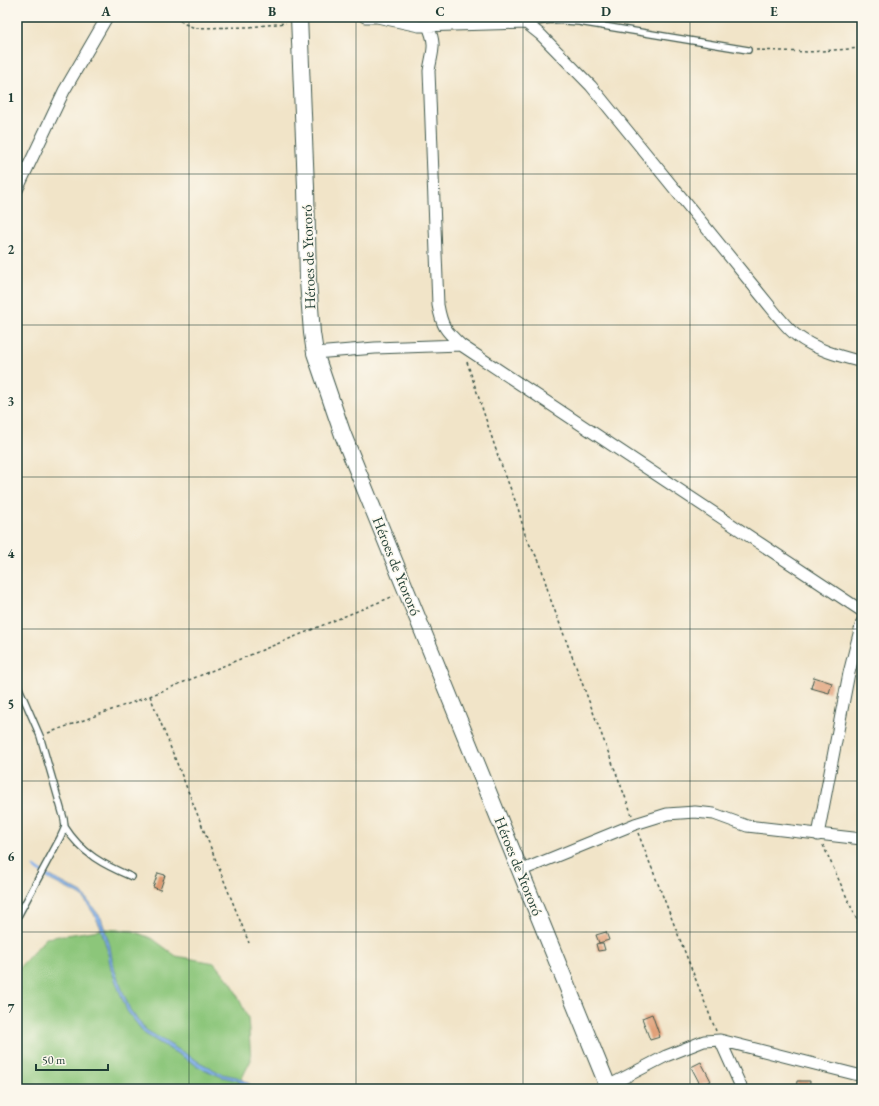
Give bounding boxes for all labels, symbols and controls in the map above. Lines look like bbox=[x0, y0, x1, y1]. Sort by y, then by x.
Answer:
text: A bbox=[100, 3, 111, 20]
text: B bbox=[268, 3, 276, 20]
text: C bbox=[435, 3, 445, 20]
text: D bbox=[601, 3, 611, 20]
text: E bbox=[770, 3, 778, 20]
text: 1 bbox=[8, 89, 15, 106]
street label: Héroes de Ytororó bbox=[297, 204, 319, 310]
text: 2 bbox=[8, 241, 15, 258]
text: 3 bbox=[8, 393, 15, 410]
street label: Héroes de Ytororó bbox=[369, 514, 425, 618]
text: 4 bbox=[8, 545, 15, 562]
text: 5 bbox=[8, 696, 14, 713]
street label: Héroes de Ytororó bbox=[491, 814, 547, 918]
text: 6 bbox=[8, 848, 15, 865]
text: 7 bbox=[8, 1000, 15, 1017]
scale bar bbox=[36, 1046, 108, 1072]
text: 50 m bbox=[42, 1052, 66, 1068]

